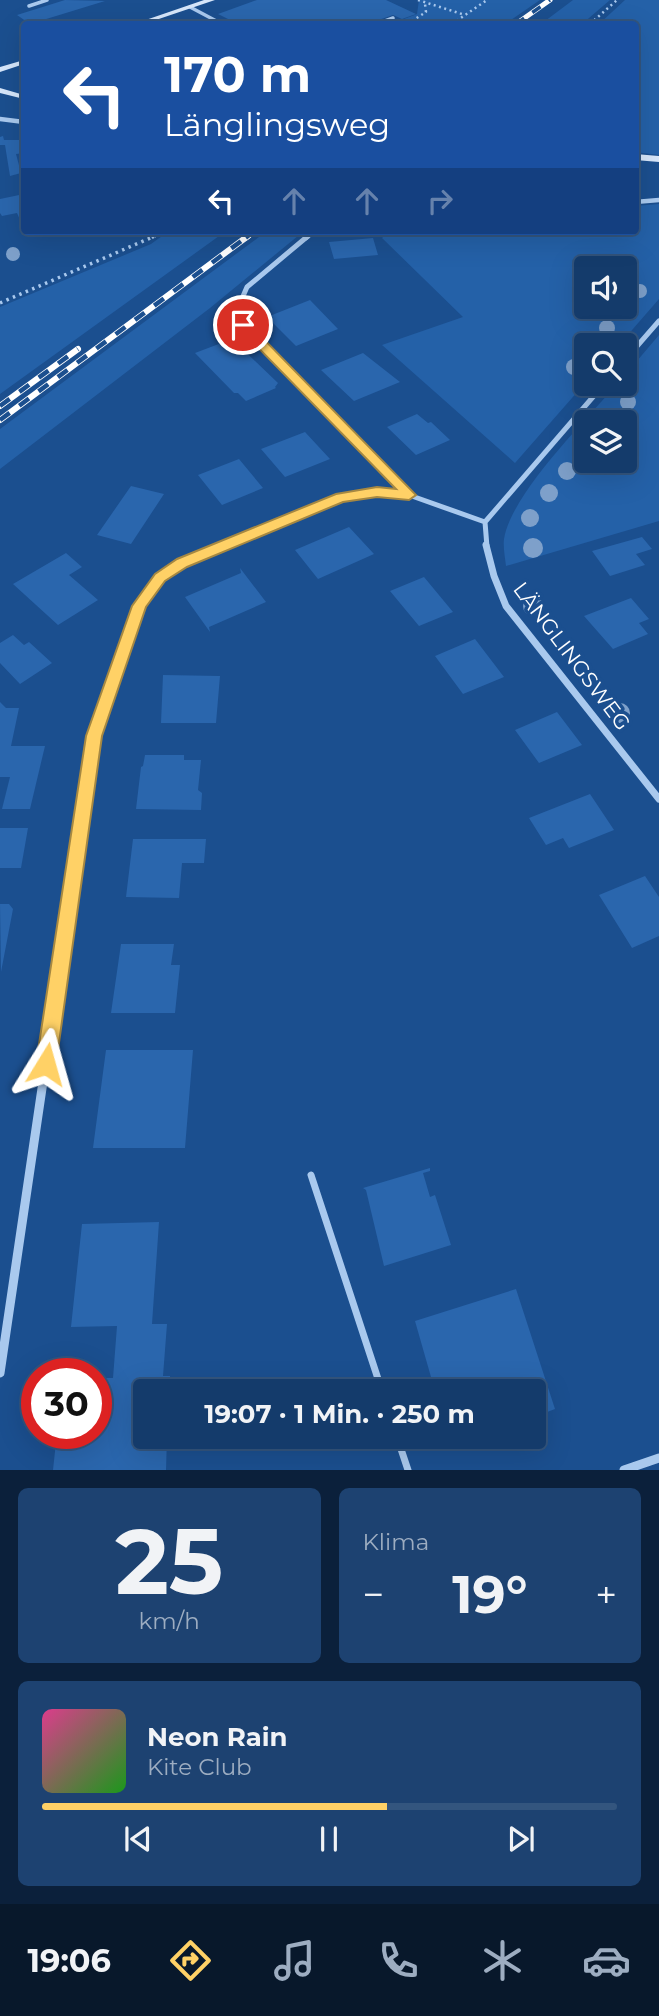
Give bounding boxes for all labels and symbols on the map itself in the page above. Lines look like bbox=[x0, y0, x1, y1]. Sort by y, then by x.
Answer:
pin bbox=[213, 295, 273, 355]
street label: LÄNGLINGSWEG bbox=[508, 577, 636, 735]
position arrow bbox=[9, 1027, 83, 1101]
speed limit sign: 30 bbox=[21, 1358, 112, 1449]

